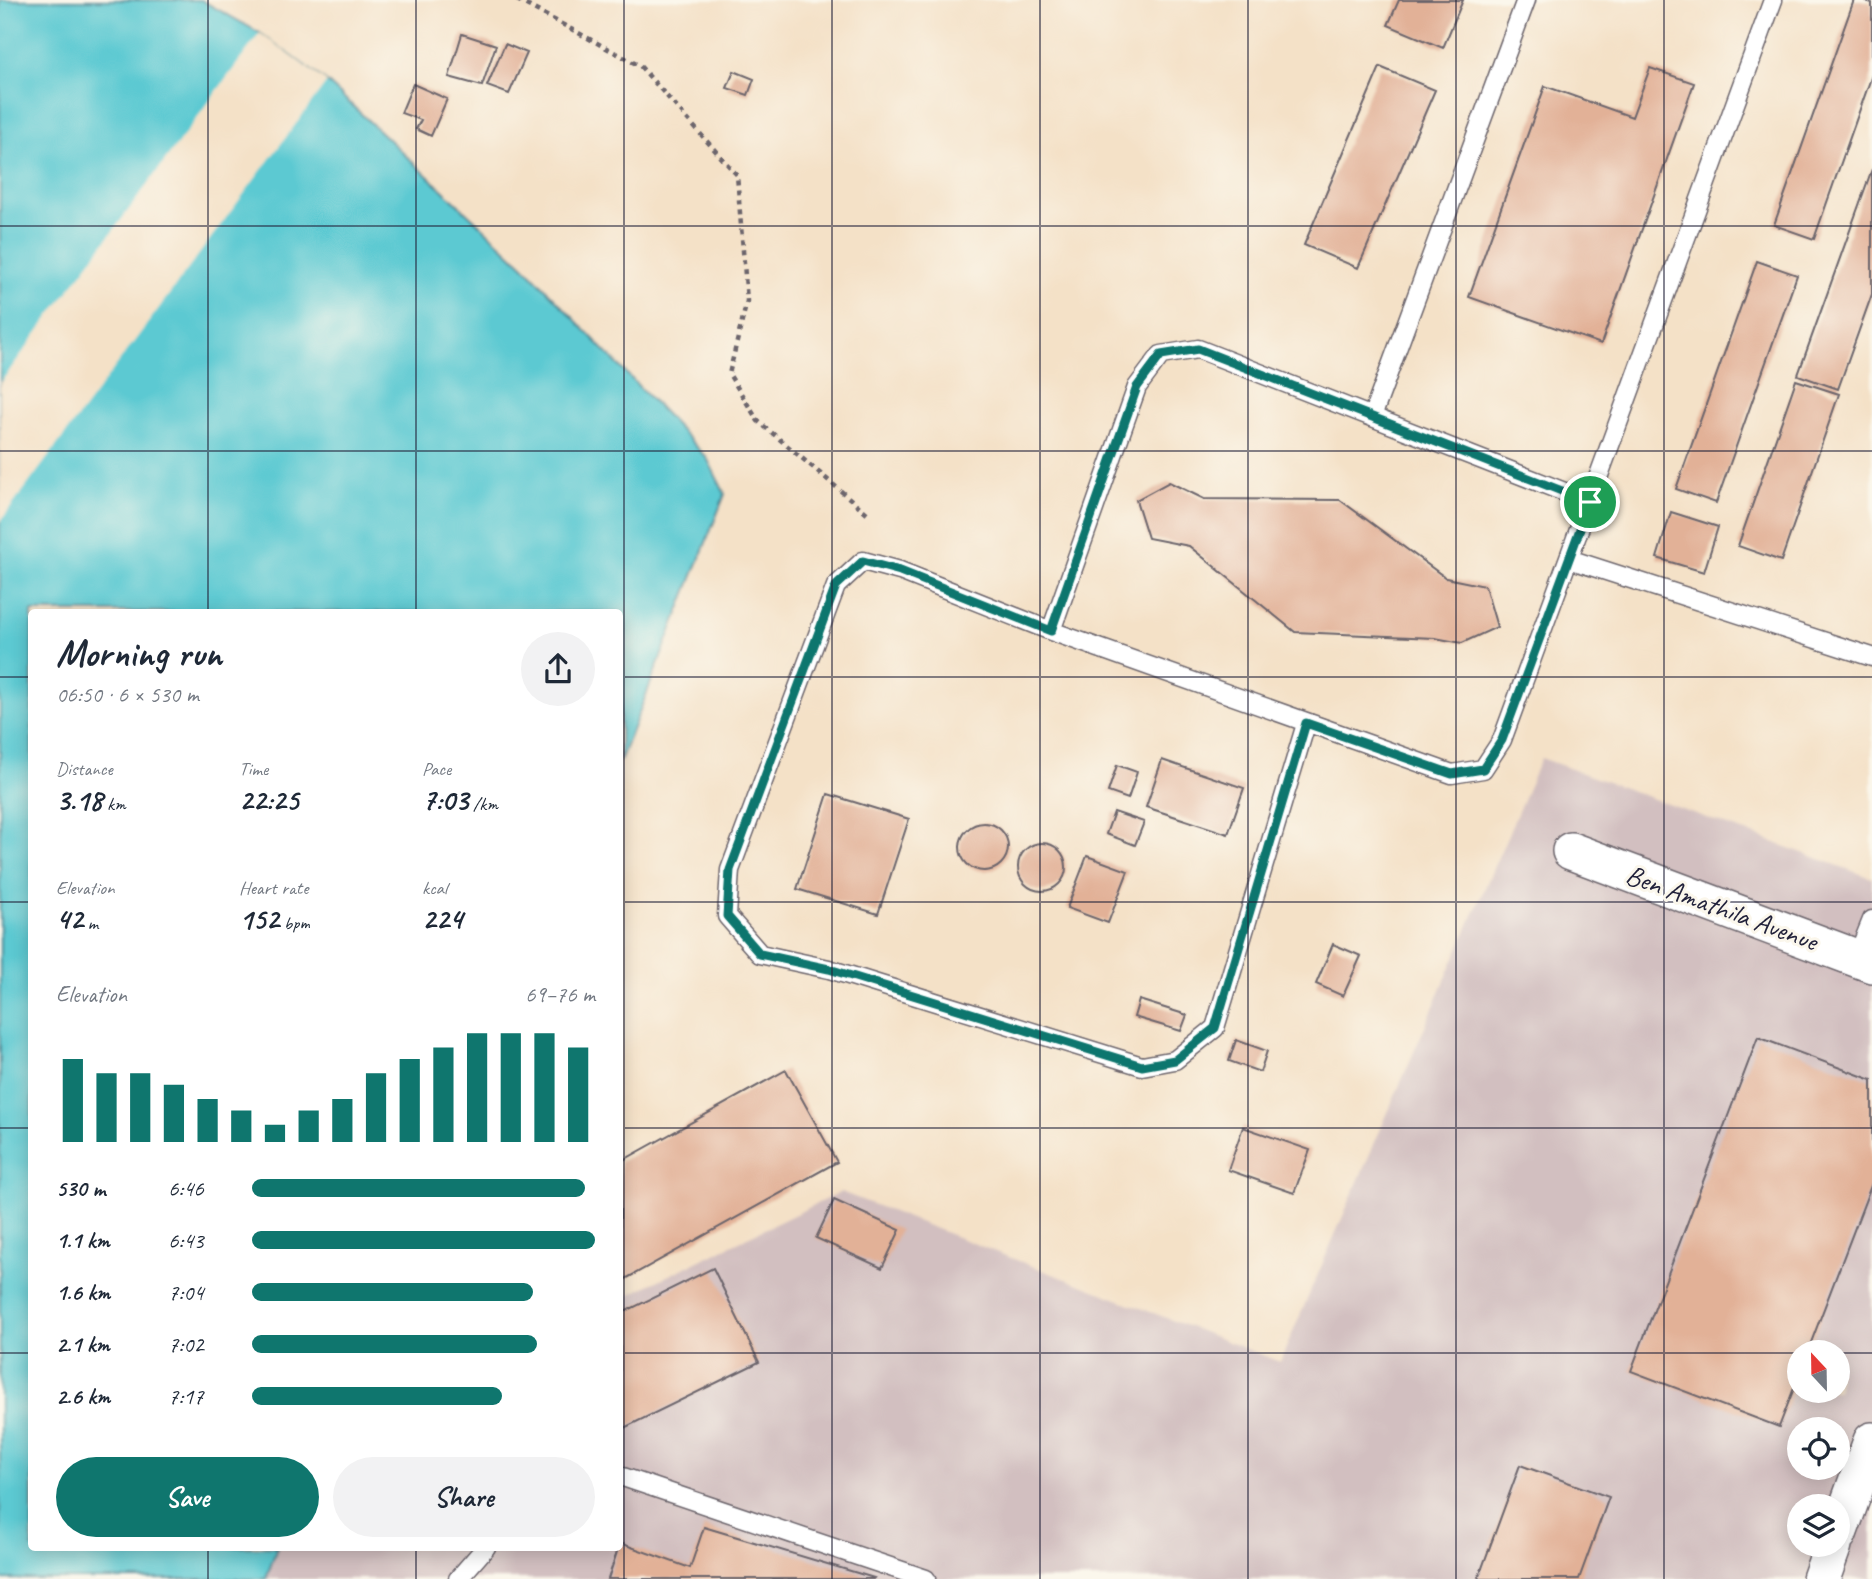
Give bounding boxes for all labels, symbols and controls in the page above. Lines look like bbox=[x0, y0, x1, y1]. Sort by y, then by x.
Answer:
pin bbox=[1560, 472, 1620, 532]
icon: arrive bbox=[1571, 483, 1609, 521]
text: Morning run bbox=[56, 630, 222, 677]
button: share bbox=[521, 632, 595, 706]
text: 06:50 · 6 × 530 m bbox=[56, 680, 199, 709]
text: Distance bbox=[56, 757, 113, 781]
text: Time bbox=[239, 757, 268, 781]
text: Pace bbox=[422, 757, 451, 781]
text: 3.18 bbox=[56, 781, 102, 819]
text: 22:25 bbox=[239, 781, 298, 819]
text: 7:03 bbox=[422, 781, 468, 819]
text: km bbox=[102, 792, 126, 816]
text: /km bbox=[468, 792, 498, 816]
street label: Ben Amathila Avenue bbox=[1621, 857, 1824, 959]
text: Elevation bbox=[56, 876, 114, 900]
text: Heart rate bbox=[239, 876, 308, 900]
text: kcal bbox=[422, 876, 447, 900]
text: 42 bbox=[56, 900, 83, 938]
text: 152 bbox=[239, 900, 279, 938]
text: 224 bbox=[422, 900, 463, 938]
text: m bbox=[83, 911, 98, 935]
text: bpm bbox=[279, 911, 310, 935]
text: Elevation bbox=[56, 980, 127, 1009]
text: 69–76 m bbox=[525, 980, 595, 1009]
text: 530 m bbox=[56, 1174, 105, 1203]
text: 6:46 bbox=[168, 1174, 204, 1203]
text: 1.1 km bbox=[56, 1226, 110, 1255]
text: 6:43 bbox=[168, 1226, 204, 1255]
text: 1.6 km bbox=[56, 1278, 110, 1307]
text: 7:04 bbox=[168, 1278, 204, 1307]
text: 2.1 km bbox=[56, 1330, 110, 1359]
text: 7:02 bbox=[168, 1330, 204, 1359]
north arrow bbox=[1787, 1340, 1850, 1404]
map controls bbox=[1787, 1340, 1850, 1557]
text: 2.6 km bbox=[56, 1382, 110, 1411]
text: 7:17 bbox=[168, 1382, 204, 1411]
button: locate bbox=[1787, 1417, 1850, 1480]
button: Save bbox=[56, 1457, 319, 1537]
button: Share bbox=[333, 1457, 595, 1537]
button: layers bbox=[1787, 1494, 1850, 1557]

